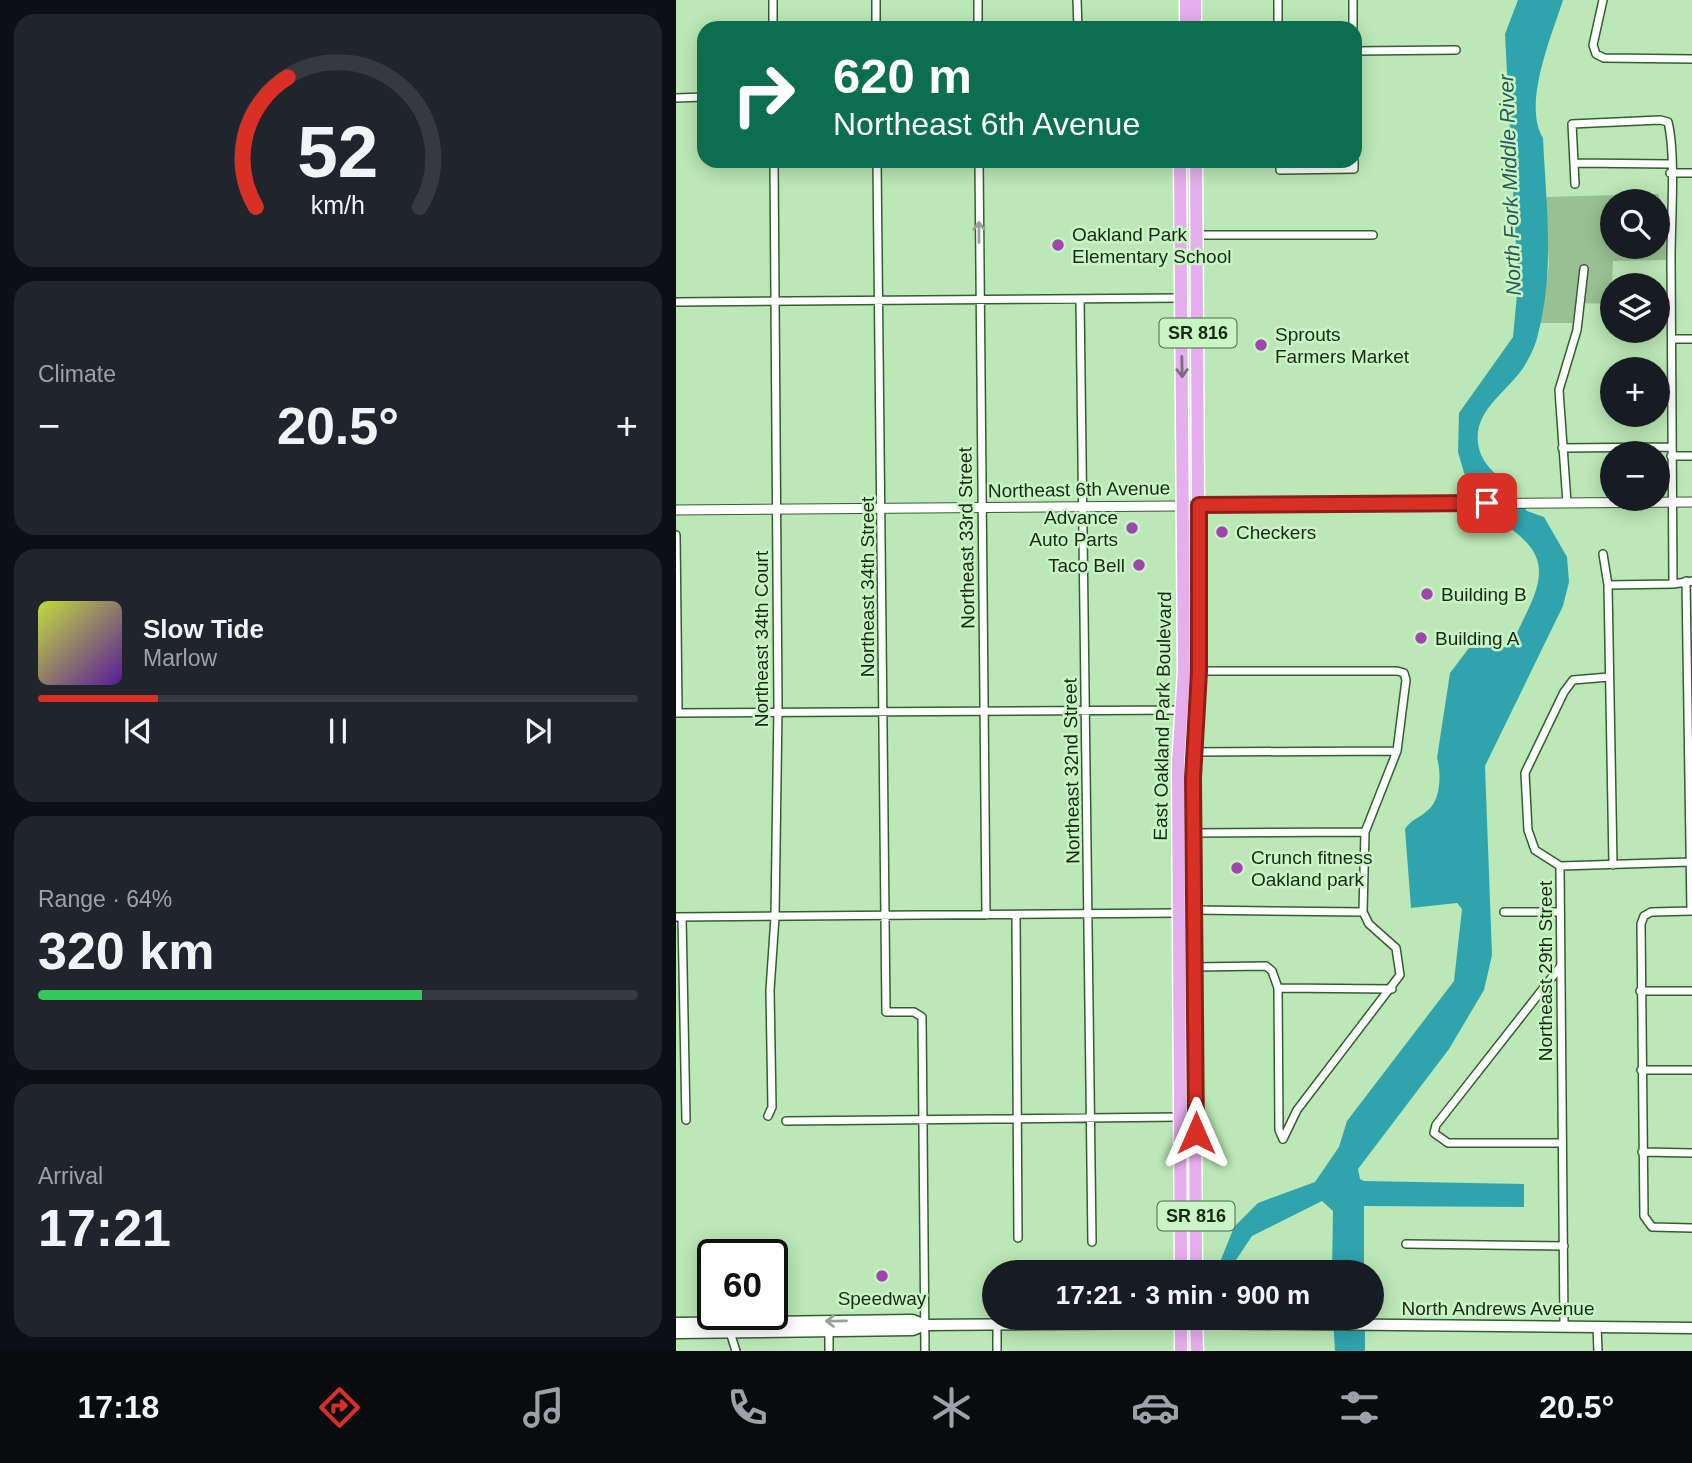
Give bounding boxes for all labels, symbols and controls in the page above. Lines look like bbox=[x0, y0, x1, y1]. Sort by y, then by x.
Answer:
icon: right bbox=[718, 49, 809, 140]
text: 620 m bbox=[833, 49, 972, 103]
water label: North Fork Middle River bbox=[1494, 73, 1525, 296]
text: Northeast 6th Avenue bbox=[833, 106, 1140, 142]
text: 52 bbox=[298, 111, 378, 192]
map controls bbox=[1600, 189, 1670, 511]
button: search bbox=[1600, 189, 1670, 259]
text: km/h bbox=[311, 191, 365, 219]
one-way arrow bbox=[972, 220, 986, 243]
place label: Oakland Park Elementary School bbox=[1072, 224, 1231, 267]
marker: Oakland Park Elementary School bbox=[1050, 237, 1066, 253]
button: layers bbox=[1600, 273, 1670, 343]
road number: SR 816 bbox=[1160, 318, 1236, 348]
place label: Sprouts Farmers Market bbox=[1275, 324, 1410, 367]
marker: Sprouts Farmers Market bbox=[1253, 337, 1269, 353]
one-way arrow bbox=[1175, 356, 1189, 379]
button: + bbox=[1600, 357, 1670, 427]
text: Climate bbox=[38, 361, 116, 387]
text: 20.5° bbox=[277, 397, 399, 455]
text: − bbox=[38, 405, 60, 447]
text: + bbox=[616, 405, 638, 447]
button: − bbox=[1600, 441, 1670, 511]
street label: Northeast 33rd Street bbox=[954, 446, 979, 629]
pin bbox=[1457, 473, 1517, 533]
street label: Northeast 6th Avenue bbox=[988, 477, 1170, 502]
icon: arrive bbox=[1468, 484, 1506, 522]
street label: Northeast 34th Street bbox=[857, 496, 878, 677]
place label: Advance Auto Parts bbox=[1029, 507, 1118, 550]
marker: Advance Auto Parts bbox=[1124, 520, 1140, 536]
place label: Checkers bbox=[1236, 522, 1316, 543]
marker: Checkers bbox=[1214, 524, 1230, 540]
street label: Northeast 34th Court bbox=[751, 550, 772, 727]
place label: Taco Bell bbox=[1048, 555, 1125, 576]
marker: Taco Bell bbox=[1131, 557, 1147, 573]
place label: Building B bbox=[1441, 584, 1527, 605]
marker: Building B bbox=[1419, 586, 1435, 602]
street label: East Oakland Park Boulevard bbox=[1150, 591, 1175, 841]
text: Slow Tide bbox=[143, 614, 264, 644]
place label: Building A bbox=[1435, 628, 1520, 649]
marker: Building A bbox=[1413, 630, 1429, 646]
text: Marlow bbox=[143, 645, 217, 671]
street label: Northeast 32nd Street bbox=[1059, 677, 1084, 864]
icon: previous bbox=[119, 712, 157, 750]
icon: pause bbox=[319, 712, 357, 750]
icon: next bbox=[519, 712, 557, 750]
place label: Crunch fitness Oakland park bbox=[1251, 847, 1372, 890]
marker: Crunch fitness Oakland park bbox=[1229, 860, 1245, 876]
street label: Northeast 29th Street bbox=[1535, 880, 1556, 1061]
text: Range · 64% bbox=[38, 886, 172, 912]
text: 320 km bbox=[38, 922, 214, 980]
position arrow bbox=[1159, 1096, 1233, 1170]
text: Arrival bbox=[38, 1163, 103, 1189]
text: 17:21 bbox=[38, 1199, 171, 1257]
road number: SR 816 bbox=[1158, 1202, 1234, 1231]
speed limit sign: 60 bbox=[697, 1239, 788, 1330]
marker: Speedway bbox=[874, 1268, 890, 1284]
text: 17:21 · 3 min · 900 m bbox=[1056, 1280, 1310, 1310]
place label: Speedway bbox=[838, 1288, 927, 1309]
street label: North Andrews Avenue bbox=[1402, 1298, 1594, 1319]
one-way arrow bbox=[824, 1314, 847, 1327]
icon: directions bbox=[315, 1383, 364, 1432]
icon: music bbox=[519, 1383, 568, 1432]
icon: phone bbox=[723, 1383, 772, 1432]
icon: climate bbox=[927, 1383, 976, 1432]
icon: car bbox=[1131, 1383, 1180, 1432]
icon: filters bbox=[1335, 1383, 1384, 1432]
text: 17:18 bbox=[78, 1389, 159, 1425]
text: 20.5° bbox=[1539, 1389, 1614, 1425]

